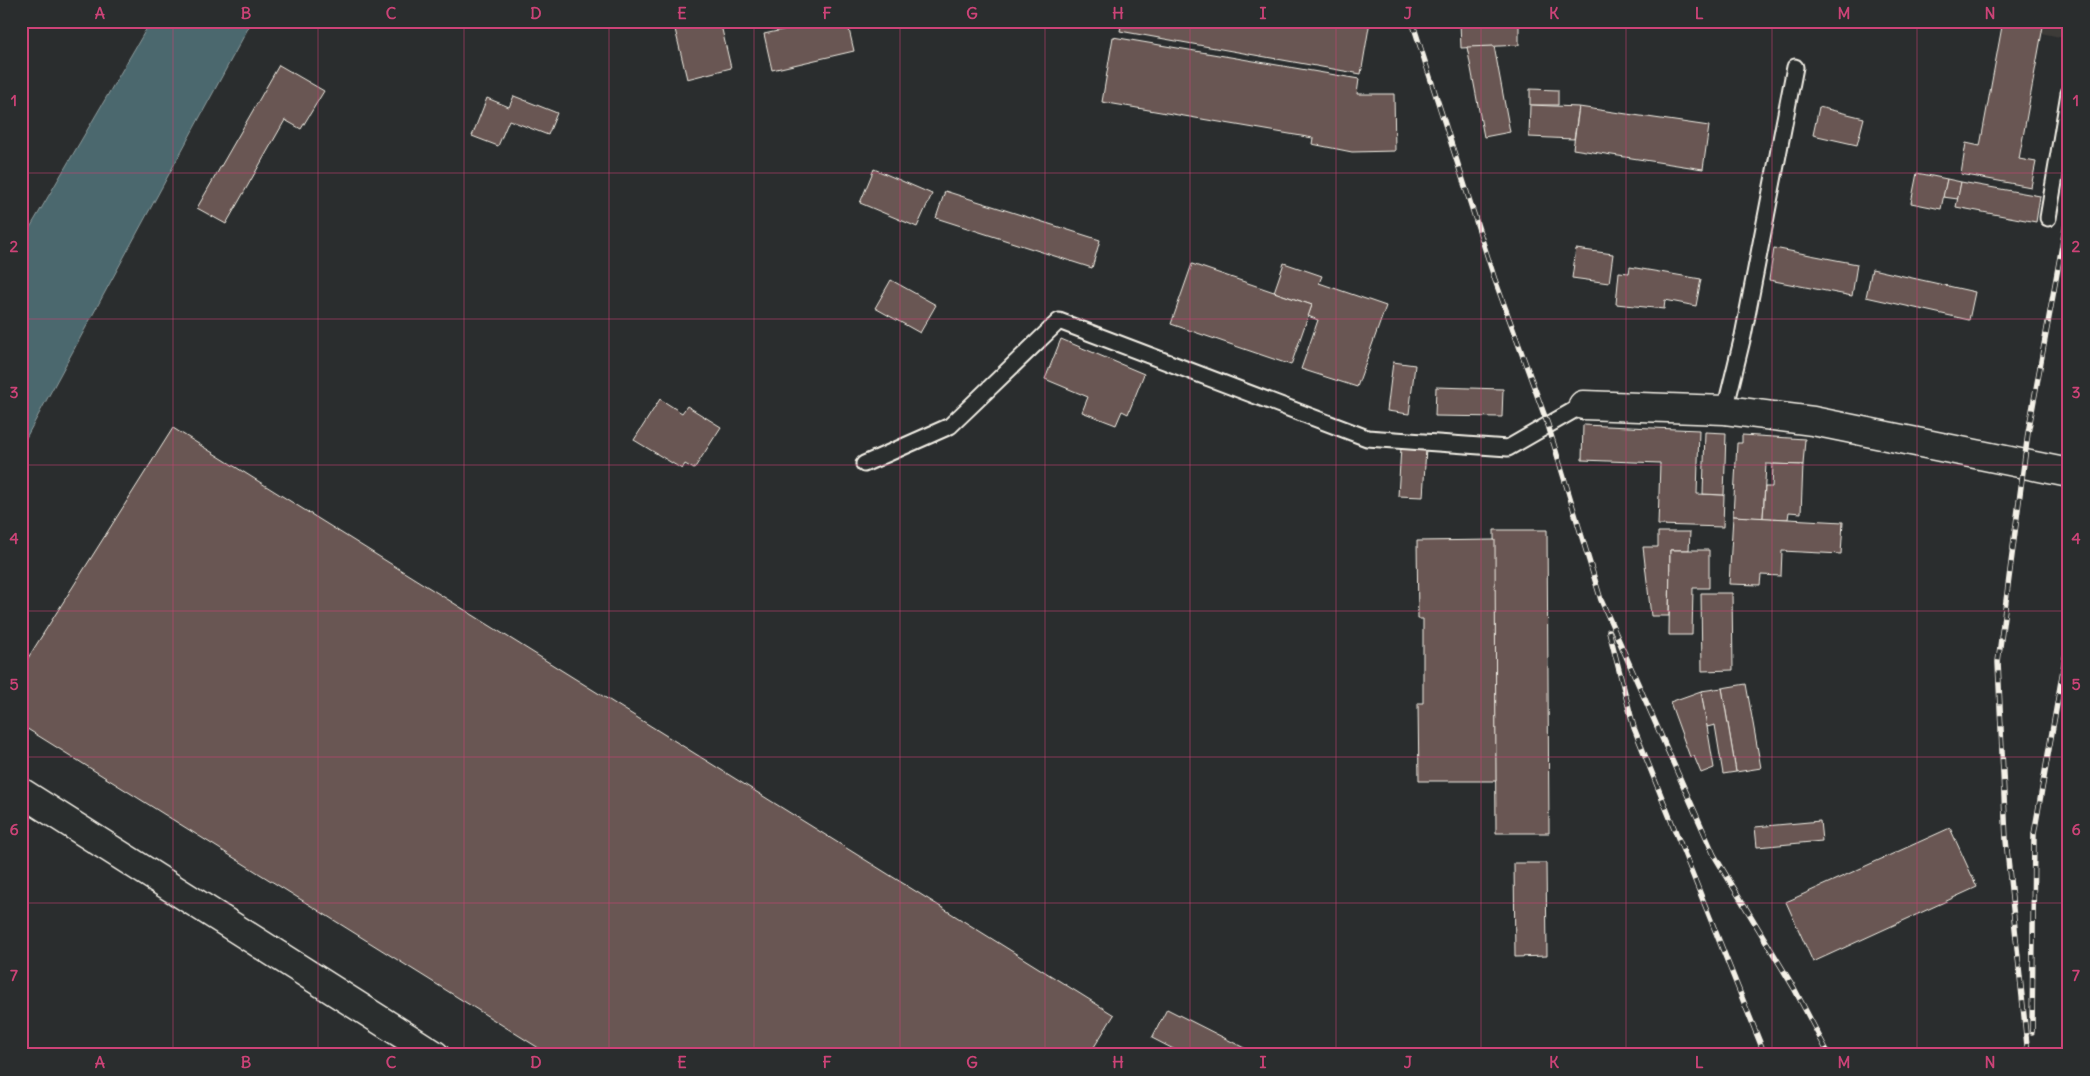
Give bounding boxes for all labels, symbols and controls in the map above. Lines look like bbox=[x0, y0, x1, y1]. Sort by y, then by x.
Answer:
text: A bbox=[95, 3, 105, 23]
text: B bbox=[241, 3, 252, 23]
text: C bbox=[386, 3, 397, 23]
text: D bbox=[530, 3, 542, 23]
text: E bbox=[677, 3, 687, 23]
text: F bbox=[822, 3, 832, 23]
text: G bbox=[966, 3, 978, 23]
text: H bbox=[1112, 3, 1124, 23]
text: I bbox=[1260, 3, 1267, 23]
text: J bbox=[1404, 3, 1413, 23]
text: K bbox=[1549, 3, 1559, 23]
text: L bbox=[1695, 3, 1704, 23]
text: M bbox=[1838, 3, 1851, 23]
text: N bbox=[1984, 3, 1996, 23]
text: 1 bbox=[11, 90, 17, 110]
text: 1 bbox=[2073, 90, 2079, 110]
text: 2 bbox=[10, 236, 19, 256]
text: 2 bbox=[2072, 236, 2081, 256]
text: 3 bbox=[9, 382, 19, 402]
text: 3 bbox=[2071, 382, 2081, 402]
text: 4 bbox=[9, 528, 19, 548]
text: 4 bbox=[2071, 528, 2081, 548]
text: 5 bbox=[9, 674, 19, 694]
text: 5 bbox=[2071, 674, 2081, 694]
text: 6 bbox=[9, 819, 19, 839]
text: 6 bbox=[2071, 819, 2081, 839]
text: 7 bbox=[10, 965, 18, 985]
text: 7 bbox=[2072, 965, 2080, 985]
text: A bbox=[95, 1052, 105, 1072]
text: B bbox=[241, 1052, 252, 1072]
text: C bbox=[386, 1052, 397, 1072]
text: D bbox=[530, 1052, 542, 1072]
text: E bbox=[677, 1052, 687, 1072]
text: F bbox=[822, 1052, 832, 1072]
text: G bbox=[966, 1052, 978, 1072]
text: H bbox=[1112, 1052, 1124, 1072]
text: I bbox=[1260, 1052, 1267, 1072]
text: J bbox=[1404, 1052, 1413, 1072]
text: K bbox=[1549, 1052, 1559, 1072]
text: L bbox=[1695, 1052, 1704, 1072]
text: M bbox=[1838, 1052, 1851, 1072]
text: N bbox=[1984, 1052, 1996, 1072]

